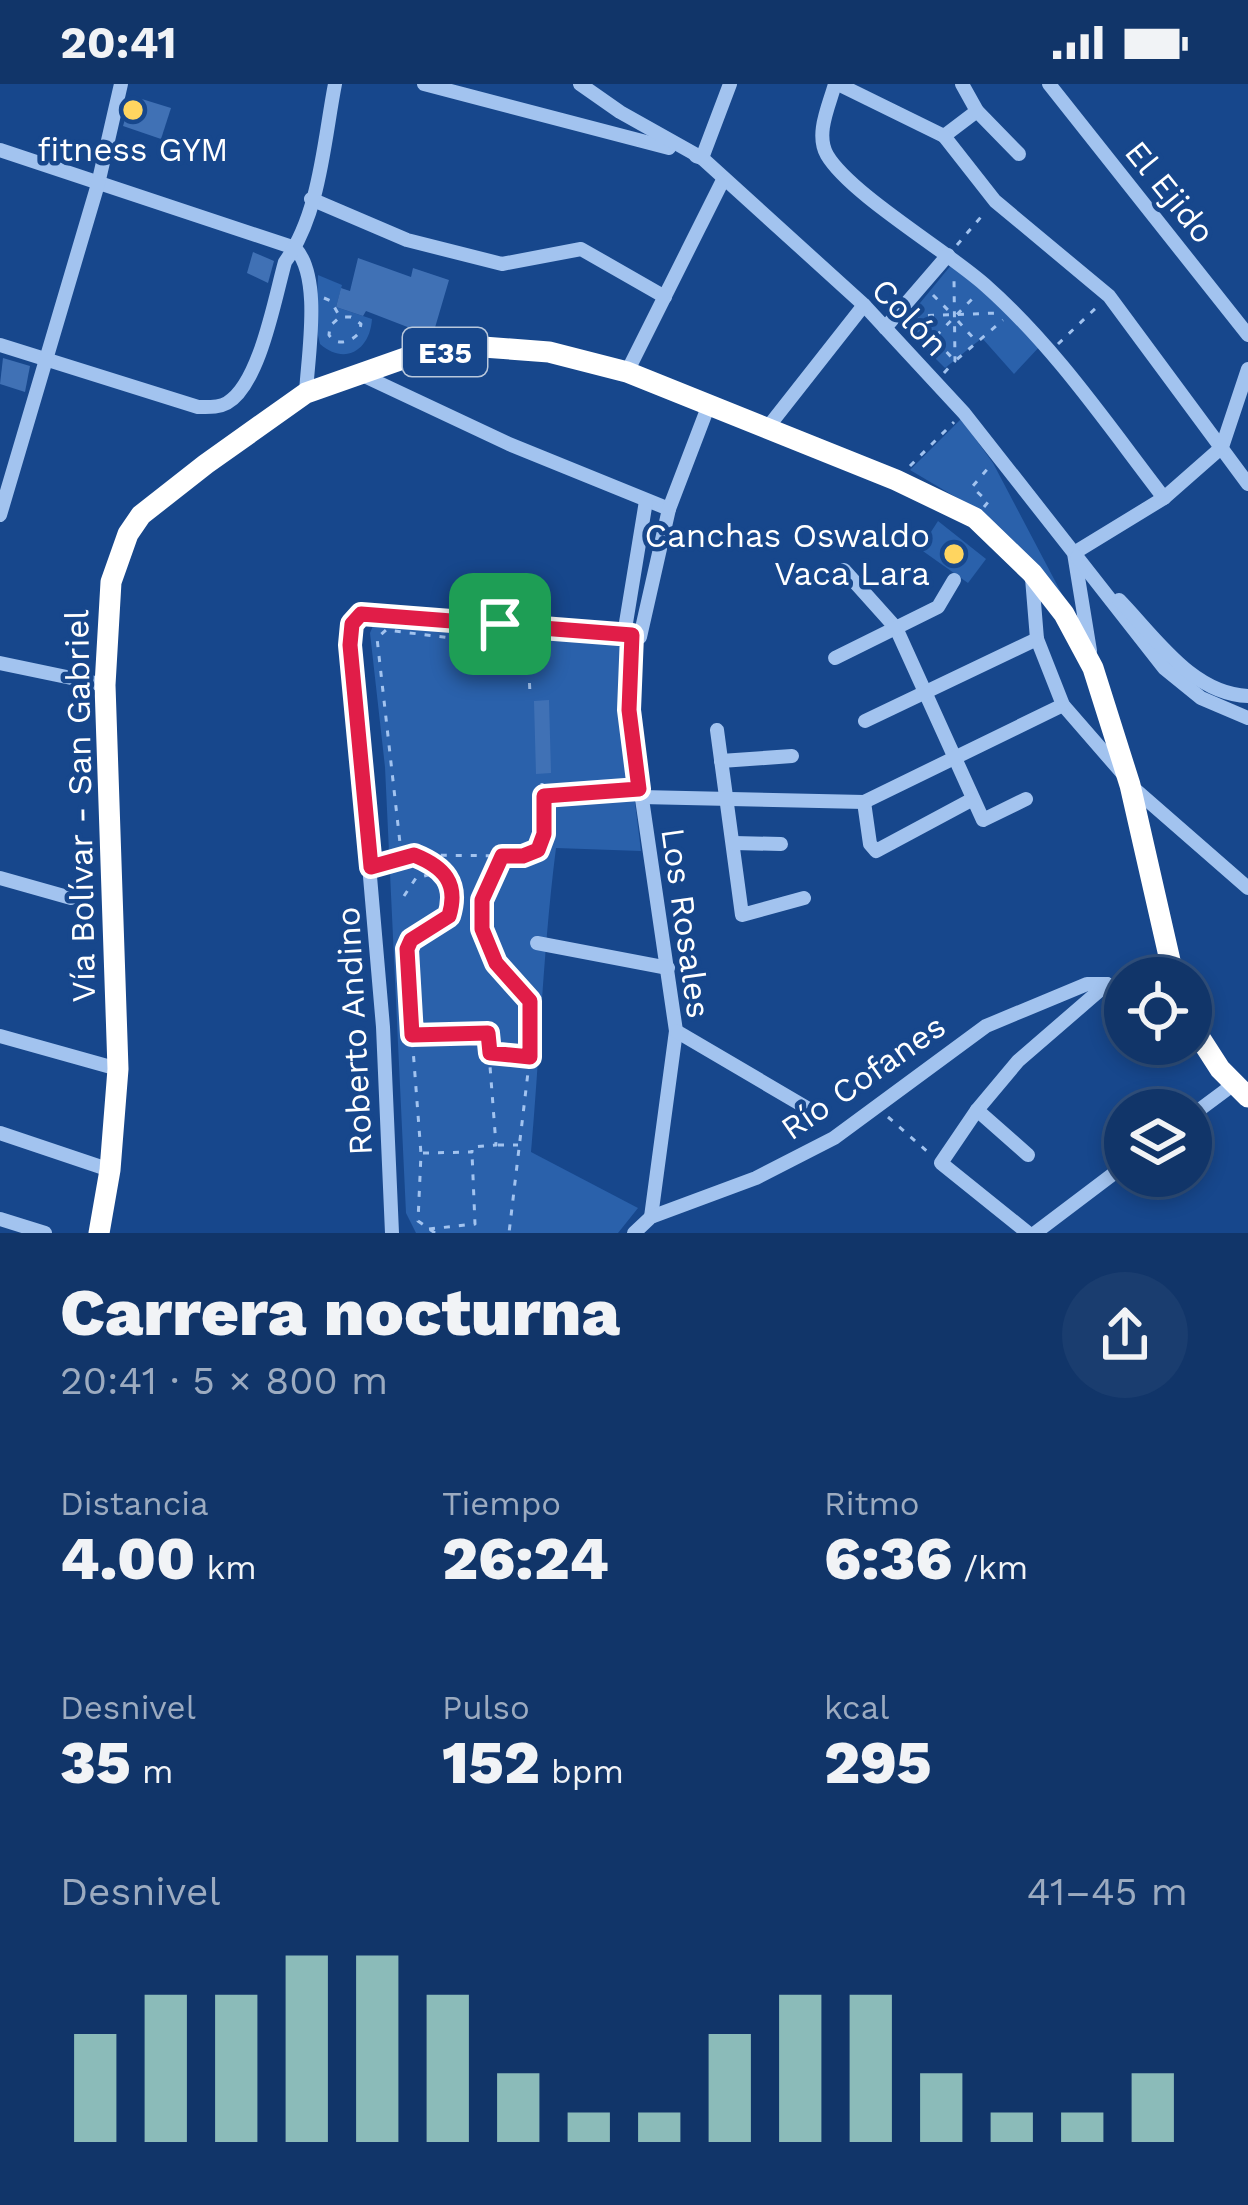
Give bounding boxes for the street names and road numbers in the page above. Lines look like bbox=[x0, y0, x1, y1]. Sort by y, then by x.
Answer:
street label: El Ejido bbox=[1117, 133, 1223, 251]
street label: Colón bbox=[864, 270, 956, 364]
road number: E35 bbox=[403, 328, 487, 376]
street label: Vía Bolívar - San Gabriel bbox=[57, 609, 103, 1003]
street label: Los Rosales bbox=[653, 825, 719, 1021]
street label: Roberto Andino bbox=[328, 906, 380, 1156]
street label: Río Cofanes bbox=[773, 1006, 953, 1148]

